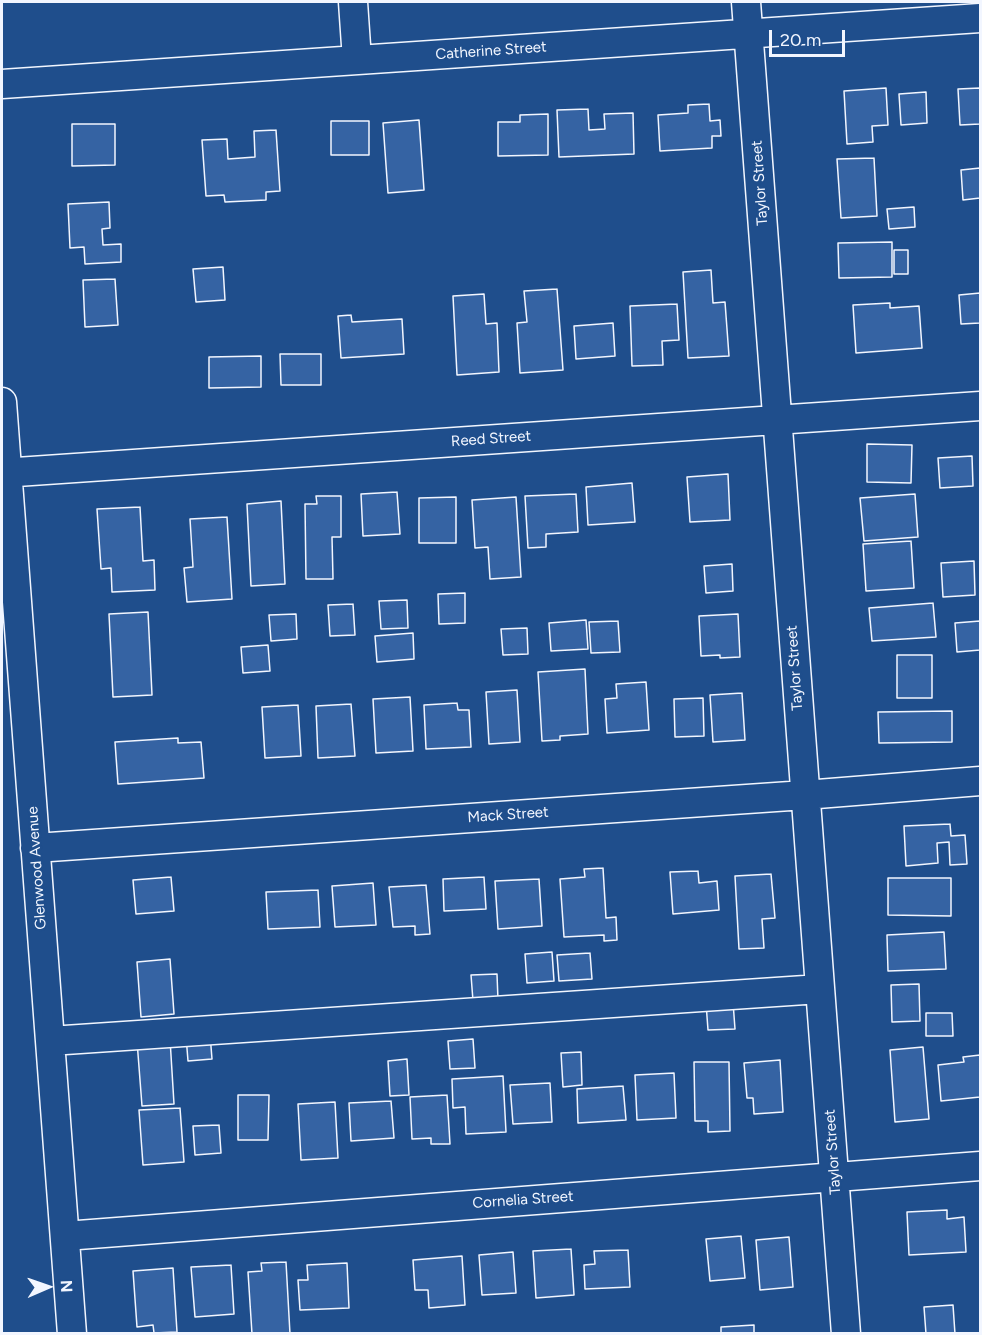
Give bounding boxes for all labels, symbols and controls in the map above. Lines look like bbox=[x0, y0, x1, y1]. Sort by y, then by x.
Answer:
scale bar bbox=[772, 18, 848, 56]
text: 20 m bbox=[780, 29, 821, 51]
street label: Catherine Street bbox=[435, 38, 547, 64]
street label: Taylor Street bbox=[748, 140, 772, 226]
street label: Reed Street bbox=[450, 427, 532, 451]
street label: Taylor Street bbox=[783, 625, 807, 711]
street label: Mack Street bbox=[467, 803, 549, 827]
street label: Glenwood Avenue bbox=[24, 806, 50, 930]
street label: Taylor Street bbox=[821, 1109, 845, 1195]
street label: Cornelia Street bbox=[472, 1187, 574, 1213]
north arrow bbox=[18, 1257, 78, 1317]
text: N bbox=[57, 1280, 76, 1293]

